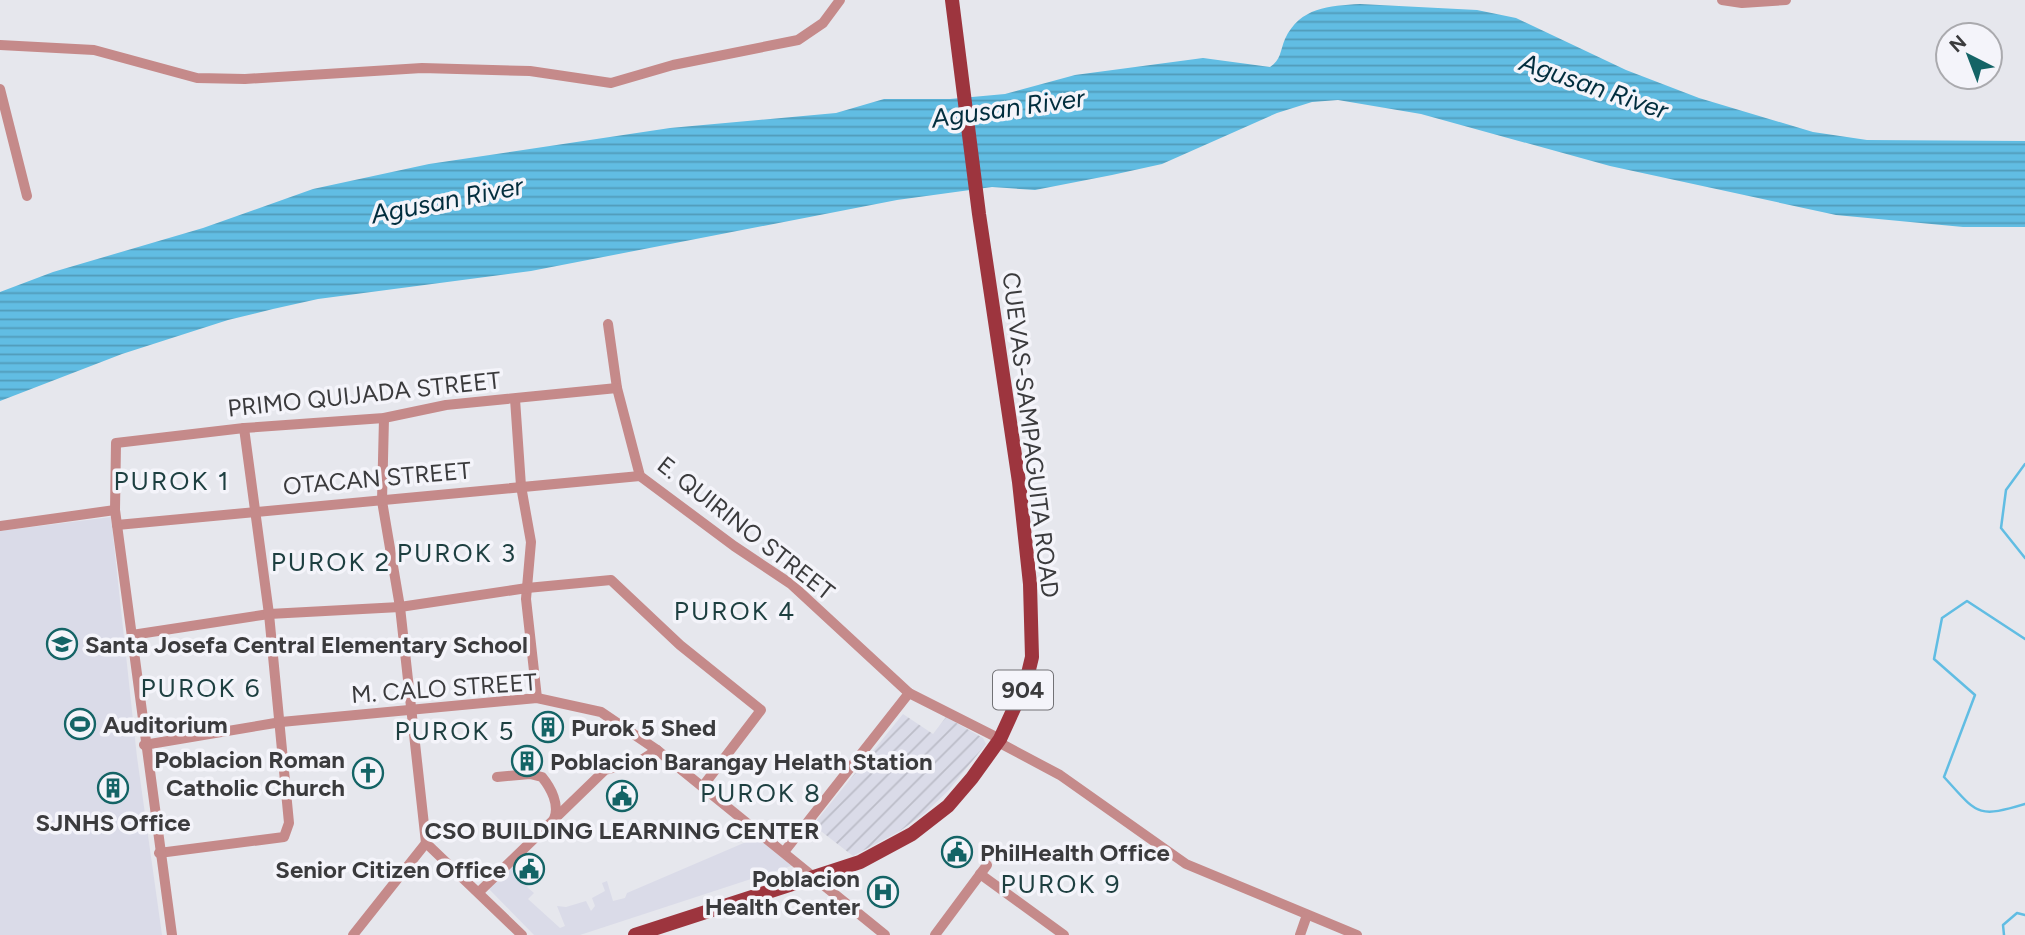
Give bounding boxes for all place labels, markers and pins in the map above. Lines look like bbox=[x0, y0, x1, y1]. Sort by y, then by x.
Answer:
school or university icon: Santa Josefa Central Elementary School bbox=[45, 627, 79, 661]
place label: Santa Josefa Central Elementary School bbox=[85, 630, 528, 659]
sports icon: Auditorium bbox=[63, 707, 97, 741]
place label: Auditorium bbox=[103, 710, 228, 739]
building icon: Purok 5 Shed bbox=[531, 710, 565, 744]
place label: Purok 5 Shed bbox=[571, 713, 716, 742]
building icon: Poblacion Barangay Helath Station bbox=[510, 744, 544, 778]
place label: Poblacion Roman Catholic Church bbox=[154, 745, 345, 802]
place label: Poblacion Barangay Helath Station bbox=[550, 747, 933, 776]
church icon: Poblacion Roman Catholic Church bbox=[351, 756, 385, 790]
building icon: SJNHS Office bbox=[96, 771, 130, 805]
public building icon: CSO BUILDING LEARNING CENTER bbox=[605, 779, 639, 813]
place label: SJNHS Office bbox=[35, 808, 191, 837]
place label: CSO BUILDING LEARNING CENTER bbox=[425, 816, 819, 845]
public building icon: PhilHealth Office bbox=[940, 835, 974, 869]
place label: PhilHealth Office bbox=[980, 838, 1170, 867]
public building icon: Senior Citizen Office bbox=[512, 852, 546, 886]
place label: Senior Citizen Office bbox=[275, 855, 506, 884]
place label: Poblacion Health Center bbox=[705, 864, 860, 921]
hospital icon: Poblacion Health Center bbox=[866, 875, 900, 909]

